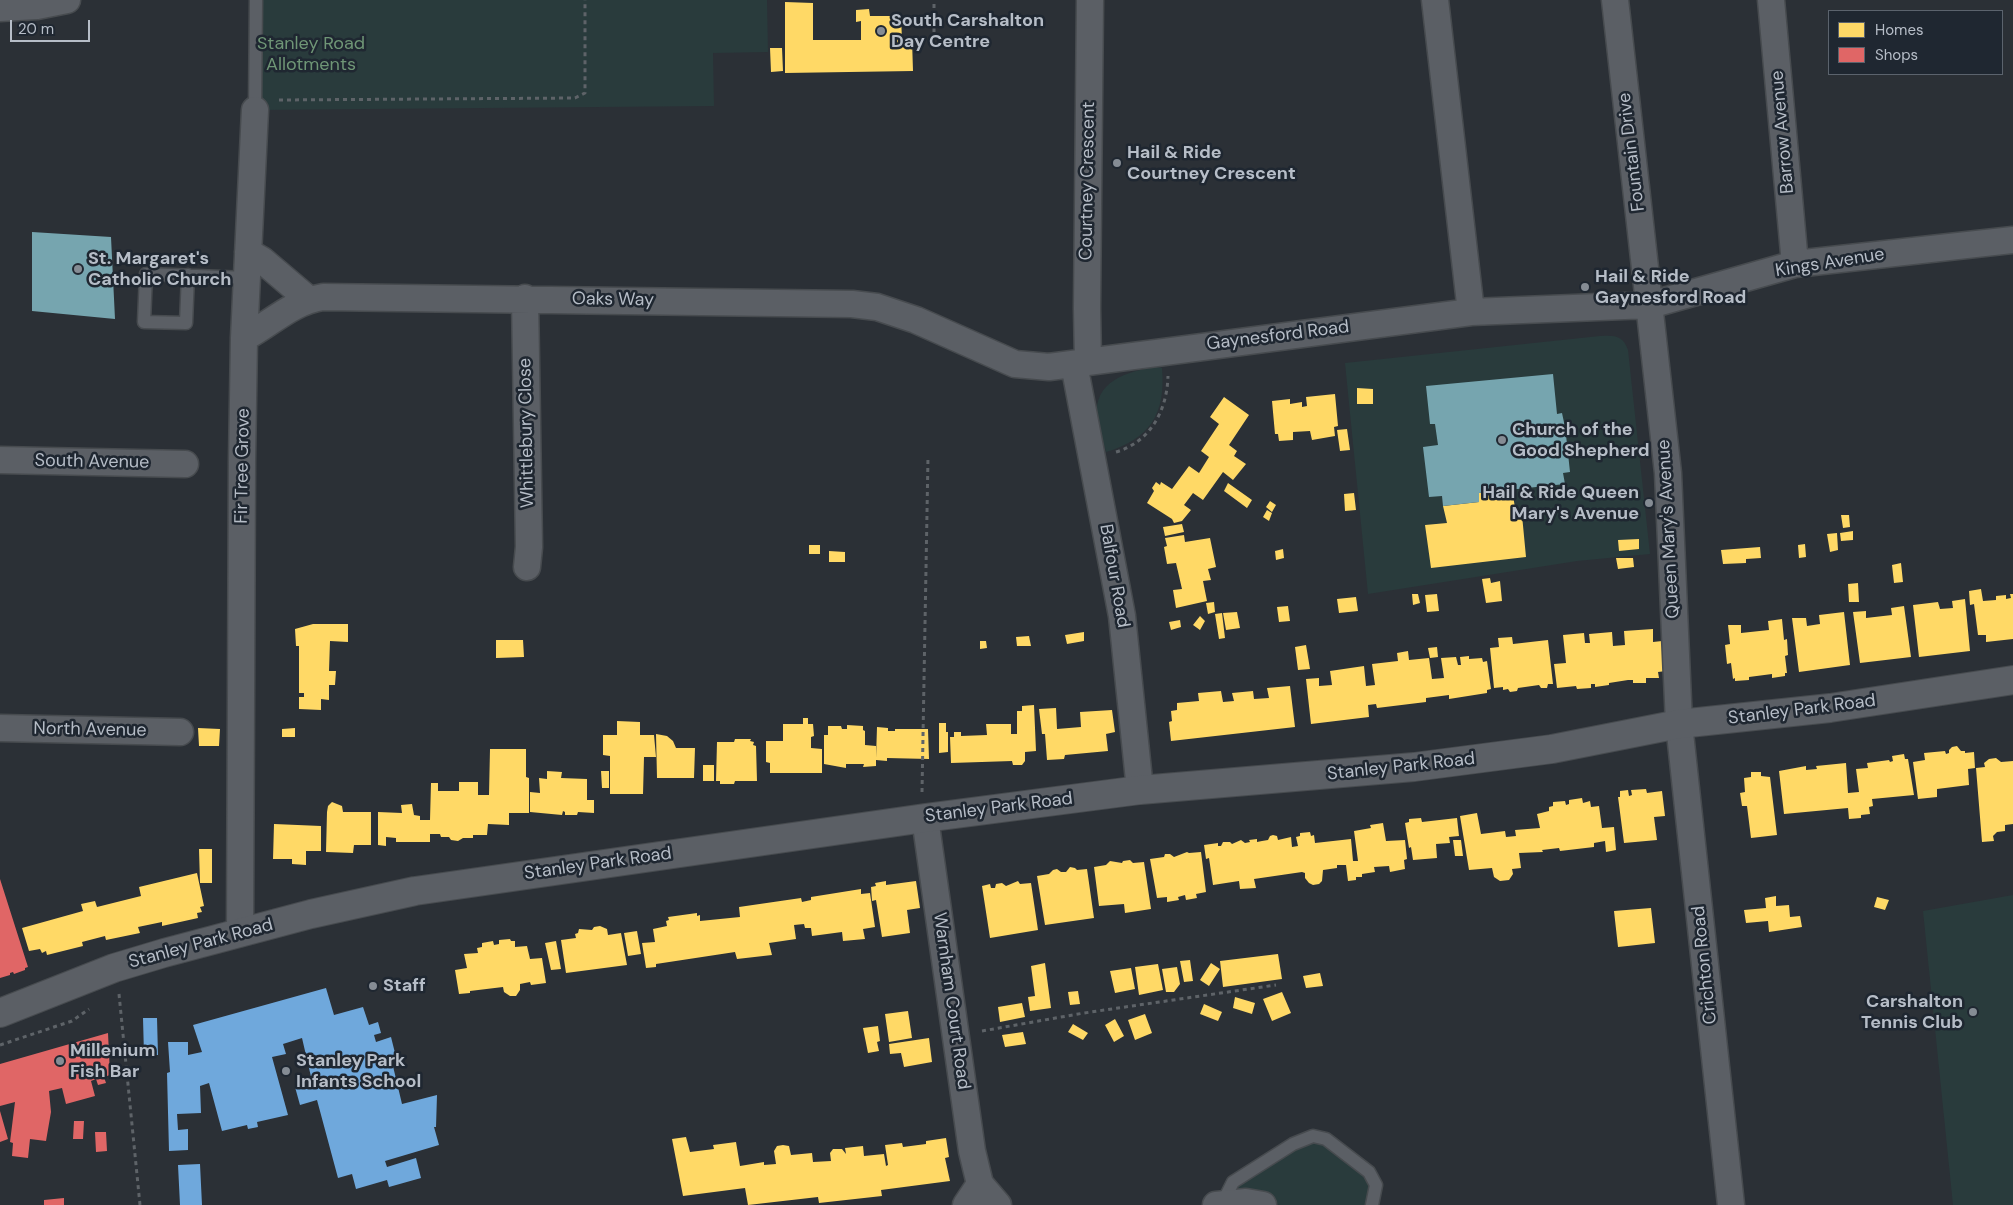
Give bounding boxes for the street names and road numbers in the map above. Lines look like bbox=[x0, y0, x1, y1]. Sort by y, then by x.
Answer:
street label: Barrow Avenue bbox=[1767, 69, 1799, 195]
street label: Fountain Drive bbox=[1614, 91, 1650, 213]
street label: Courtney Crescent bbox=[1076, 101, 1100, 261]
street label: Kings Avenue bbox=[1774, 244, 1886, 282]
street label: Oaks Way bbox=[572, 288, 654, 312]
street label: Gaynesford Road bbox=[1205, 317, 1351, 355]
street label: Whittlebury Close bbox=[515, 358, 539, 508]
street label: Fir Tree Grove bbox=[231, 408, 255, 524]
street label: Queen Mary's Avenue bbox=[1654, 439, 1684, 619]
street label: South Avenue bbox=[34, 450, 150, 474]
street label: Balfour Road bbox=[1094, 523, 1134, 629]
street label: Stanley Park Road bbox=[1727, 690, 1877, 730]
street label: North Avenue bbox=[33, 718, 147, 742]
street label: Stanley Park Road bbox=[1326, 748, 1476, 786]
street label: Stanley Park Road bbox=[924, 788, 1074, 828]
street label: Stanley Park Road bbox=[523, 843, 673, 885]
street label: Crichton Road bbox=[1688, 905, 1722, 1025]
street label: Warnham Court Road bbox=[928, 911, 974, 1091]
street label: Stanley Park Road bbox=[126, 914, 276, 974]

